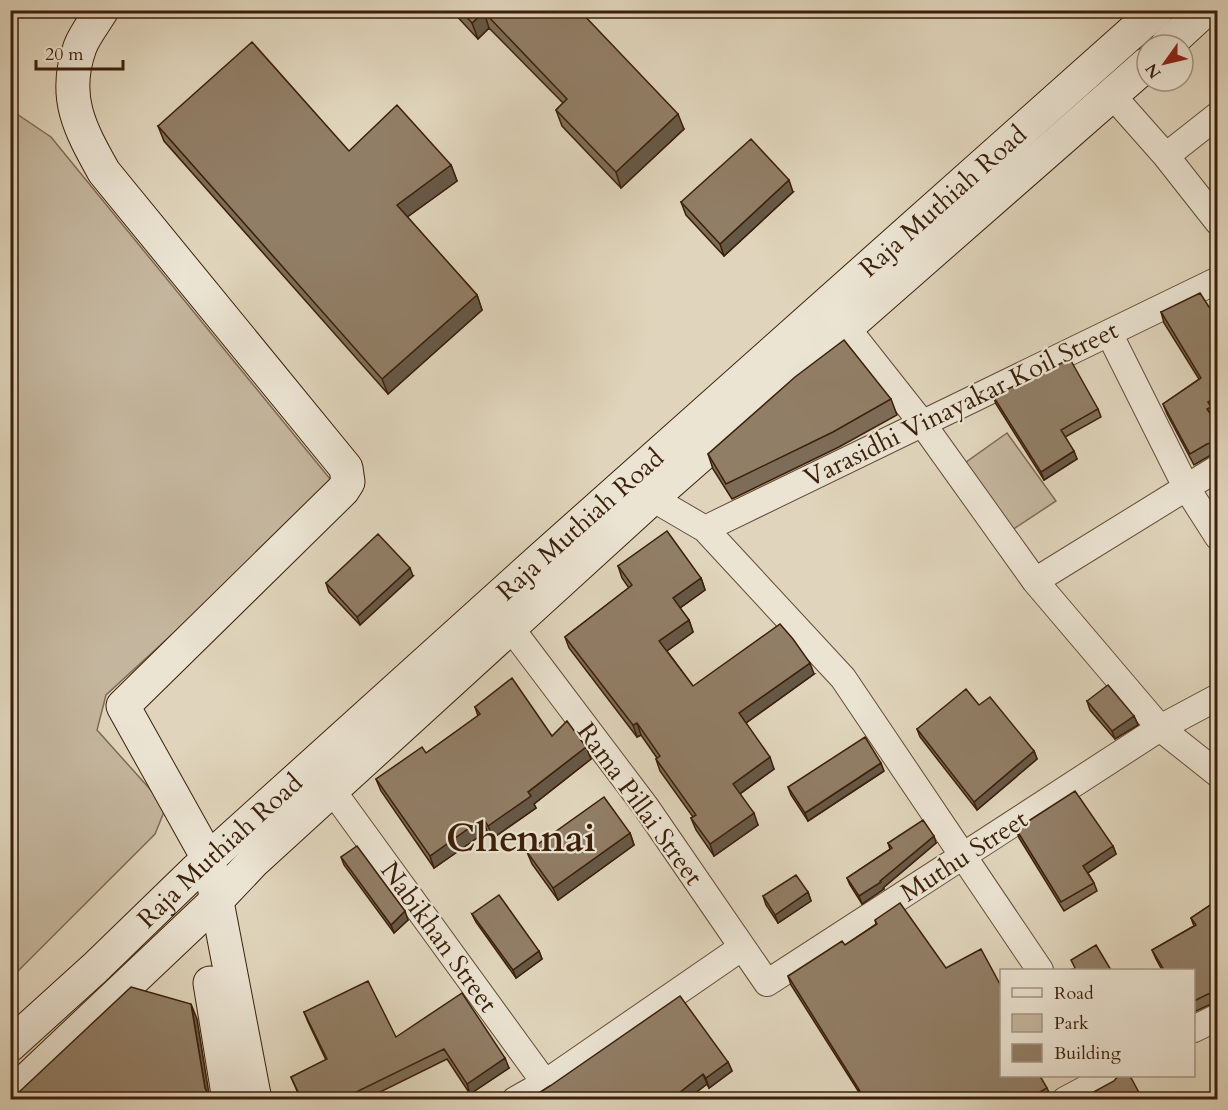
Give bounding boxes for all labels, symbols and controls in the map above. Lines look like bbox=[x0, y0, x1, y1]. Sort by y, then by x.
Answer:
scale bar bbox=[36, 33, 123, 71]
north arrow bbox=[1135, 33, 1195, 93]
text: 20 m bbox=[45, 42, 84, 67]
text: N bbox=[1140, 59, 1166, 83]
street label: Raja Muthiah Road bbox=[851, 117, 1034, 285]
street label: Varasidhi Vinayakar Koil Street bbox=[798, 313, 1124, 495]
street label: Raja Muthiah Road bbox=[489, 440, 671, 608]
street label: Rama Pillai Street bbox=[569, 715, 711, 893]
street label: Raja Muthiah Road bbox=[129, 765, 310, 935]
street label: Muthu Street bbox=[894, 802, 1034, 910]
district label: Chennai bbox=[446, 813, 596, 865]
street label: Nabikhan Street bbox=[372, 855, 506, 1019]
legend bbox=[1000, 969, 1195, 1077]
text: Road bbox=[1054, 981, 1094, 1006]
text: Park bbox=[1054, 1011, 1089, 1036]
text: Building bbox=[1054, 1041, 1122, 1066]

